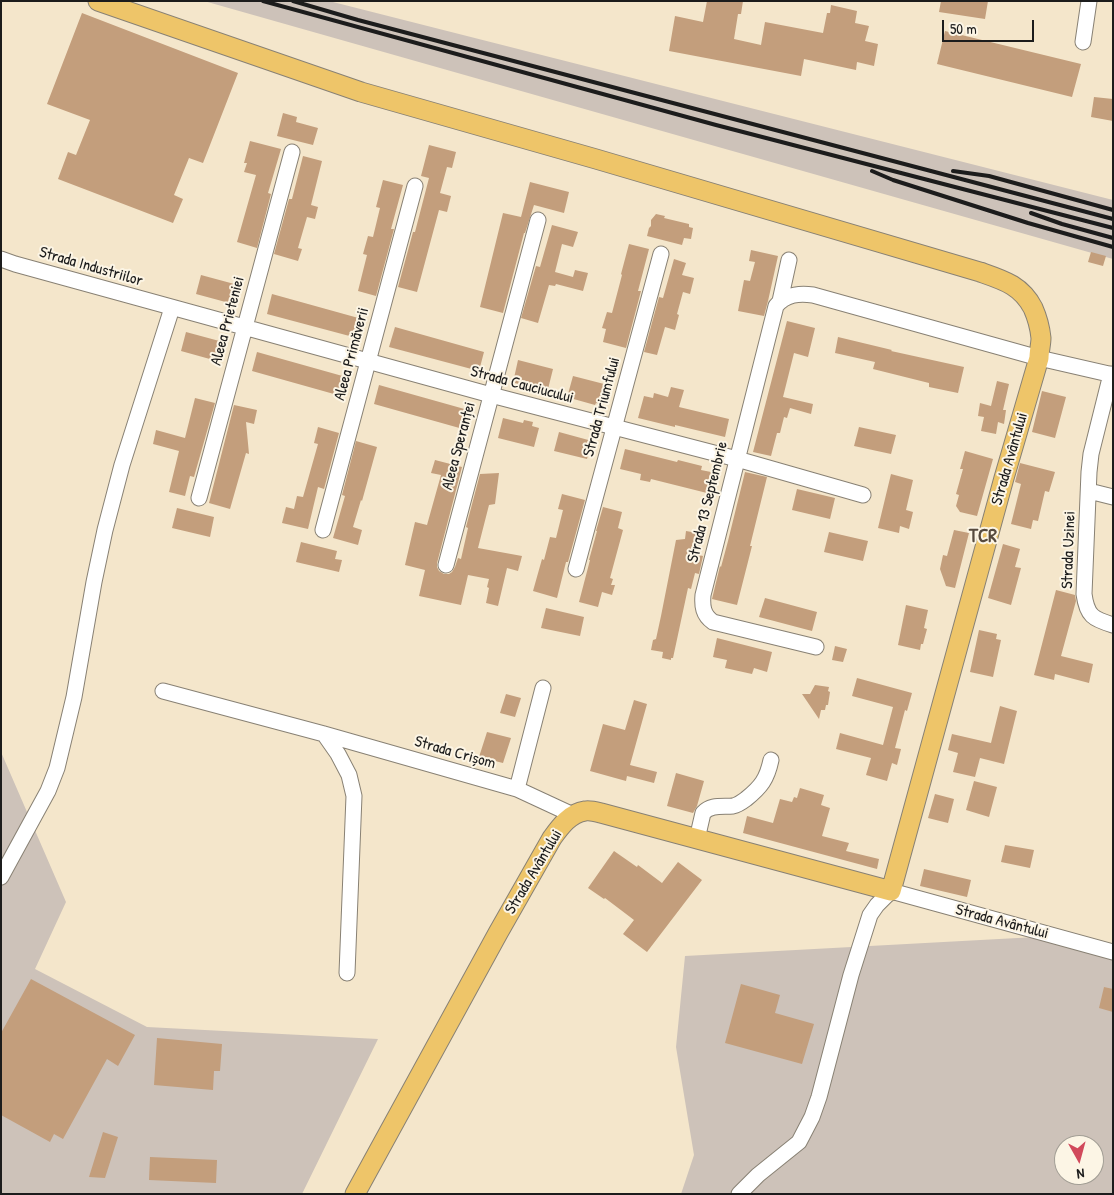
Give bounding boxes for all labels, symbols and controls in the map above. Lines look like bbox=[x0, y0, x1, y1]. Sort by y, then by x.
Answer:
scale bar bbox=[944, 10, 1036, 42]
text: 50 m bbox=[950, 18, 977, 39]
street label: Strada Industriilor bbox=[37, 243, 145, 291]
street label: Aleea Prieteniei bbox=[207, 274, 249, 368]
street label: Aleea Primăverii bbox=[330, 305, 374, 403]
street label: Strada Triumfului bbox=[579, 355, 625, 459]
street label: Strada Cauciucului bbox=[468, 362, 576, 408]
street label: Aleea Speranței bbox=[438, 400, 480, 492]
street label: Strada Avântului bbox=[988, 411, 1032, 507]
street label: Strada 13 Septembrie bbox=[684, 439, 732, 565]
street label: Strada Uzinei bbox=[1058, 511, 1080, 589]
district label: TCR bbox=[969, 526, 997, 548]
street label: Strada Crișom bbox=[412, 732, 498, 774]
street label: Strada Avântului bbox=[501, 826, 567, 918]
street label: Strada Avântului bbox=[953, 900, 1051, 944]
north arrow bbox=[1054, 1135, 1104, 1185]
text: N bbox=[1076, 1165, 1086, 1184]

